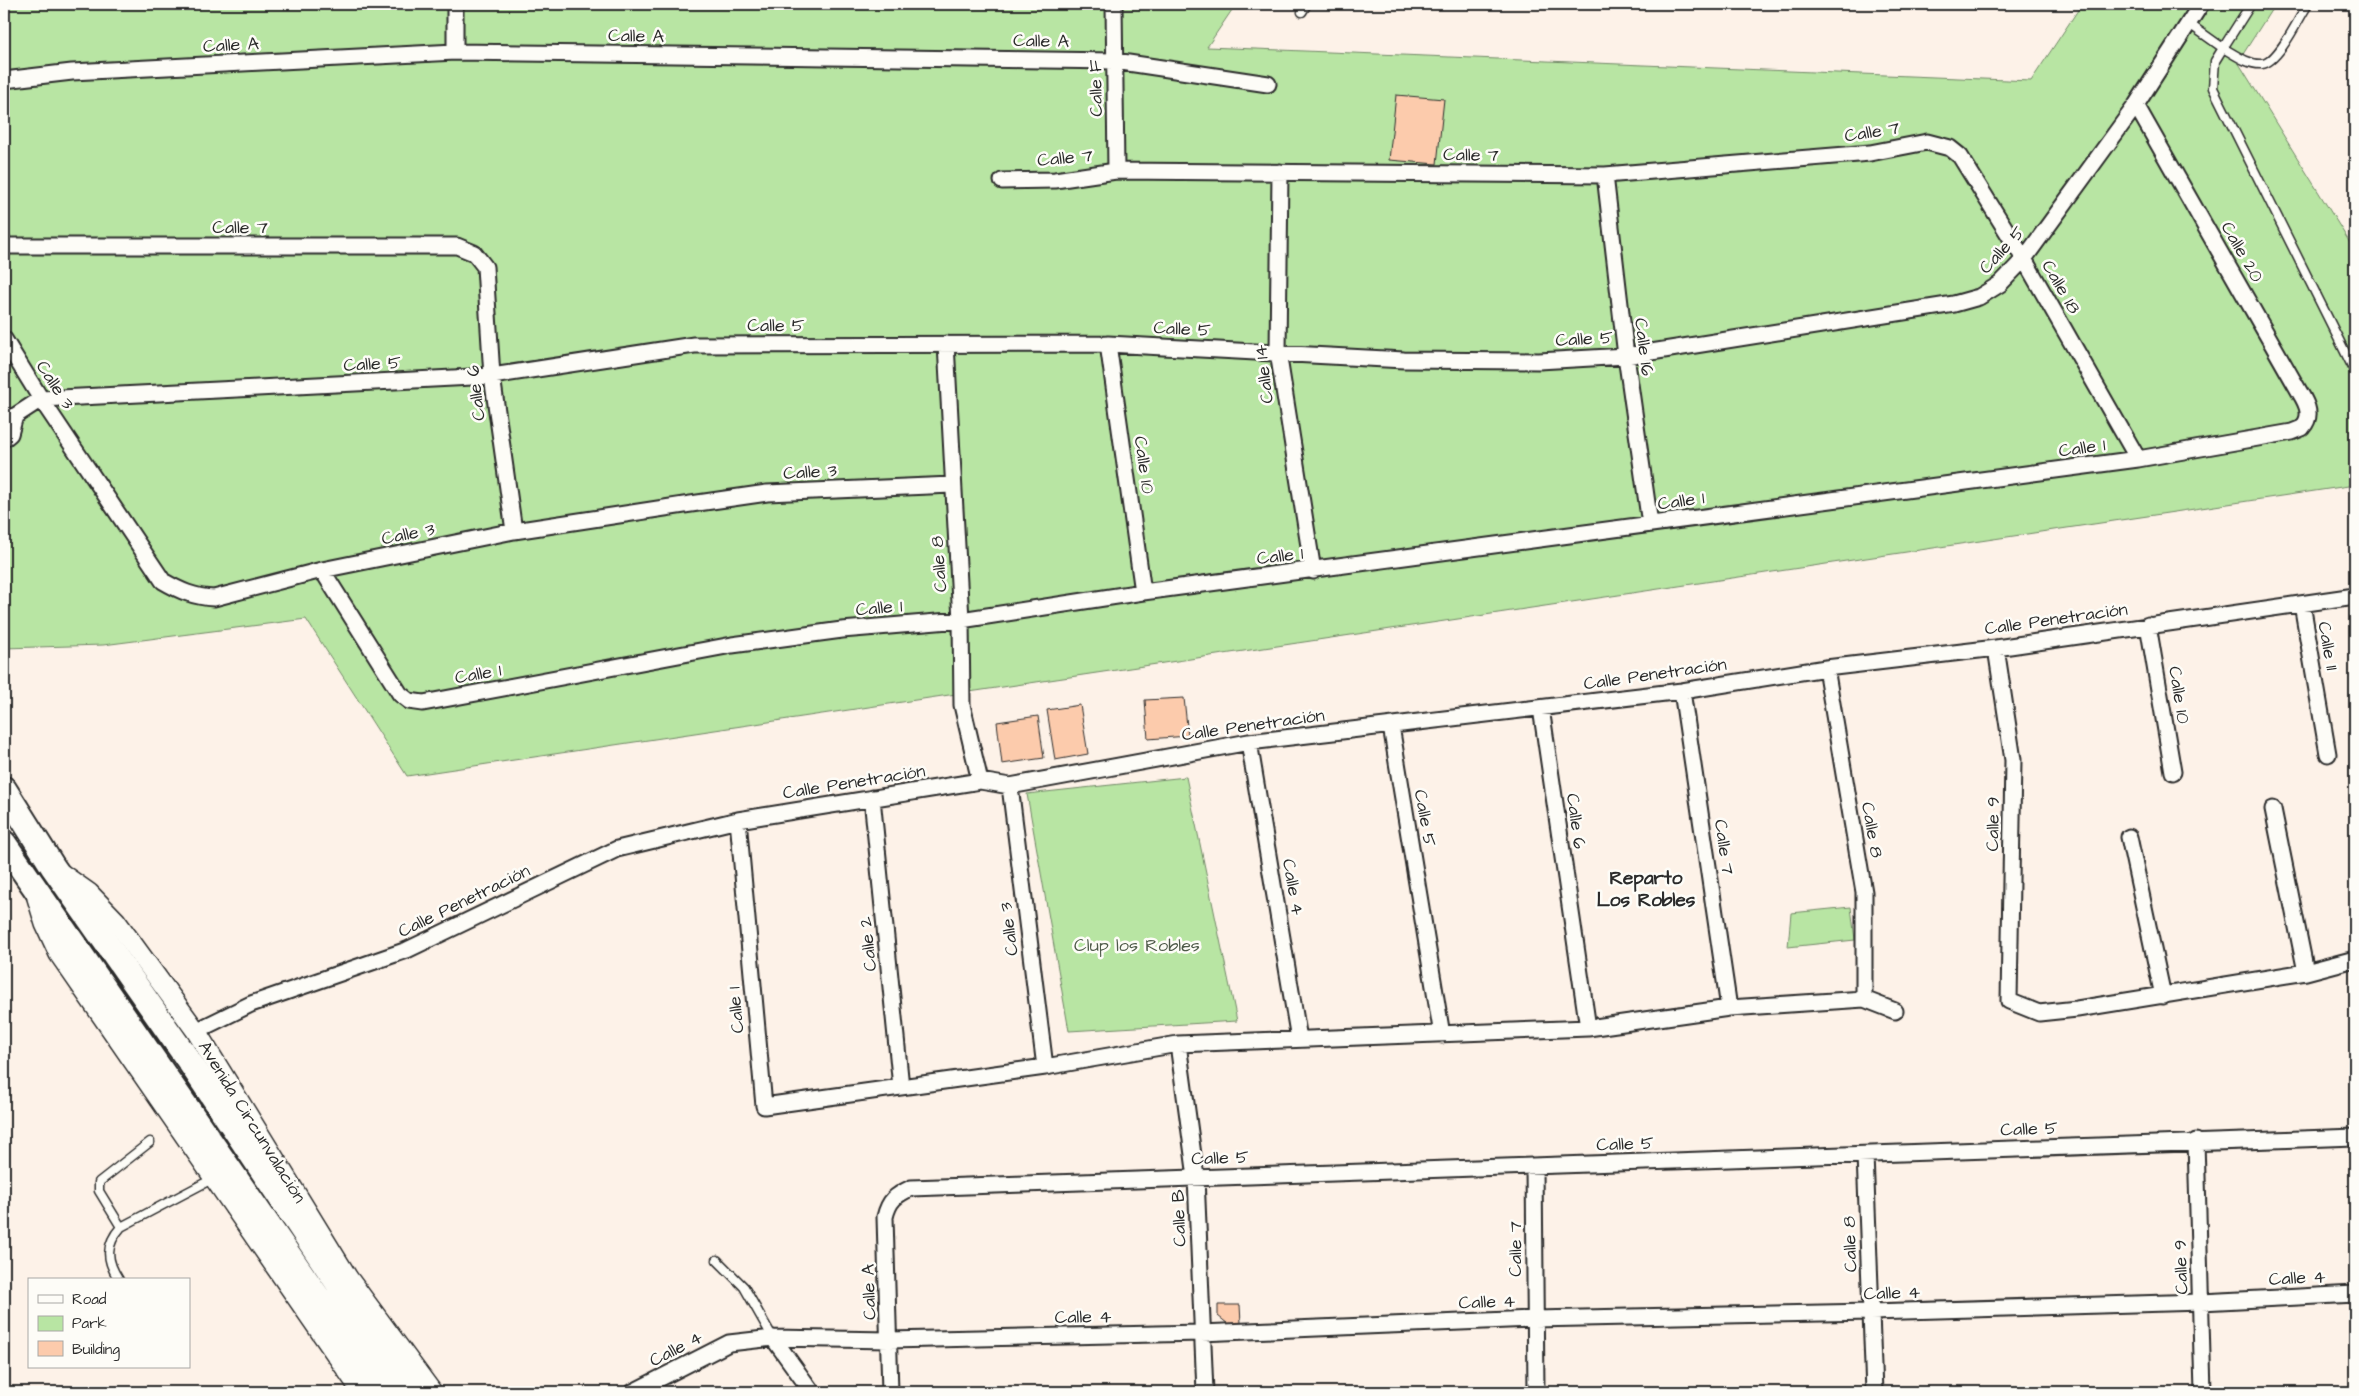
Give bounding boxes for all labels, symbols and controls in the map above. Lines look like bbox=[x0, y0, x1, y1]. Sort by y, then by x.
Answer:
street label: Calle A bbox=[608, 23, 665, 49]
street label: Calle A bbox=[1013, 28, 1070, 54]
street label: Calle A bbox=[202, 31, 260, 59]
street label: Calle F bbox=[1083, 59, 1109, 117]
street label: Calle 7 bbox=[1843, 115, 1901, 149]
street label: Calle 7 bbox=[1443, 142, 1499, 168]
street label: Calle 7 bbox=[1036, 143, 1094, 173]
street label: Calle 7 bbox=[212, 215, 268, 240]
street label: Calle 20 bbox=[2215, 217, 2269, 287]
street label: Calle 5 bbox=[1973, 220, 2031, 279]
street label: Calle 18 bbox=[2036, 255, 2087, 319]
street label: Calle 5 bbox=[747, 313, 805, 338]
street label: Calle 5 bbox=[1153, 315, 1211, 343]
street label: Calle 16 bbox=[1628, 317, 1660, 377]
street label: Calle 5 bbox=[1555, 325, 1613, 353]
street label: Calle 14 bbox=[1248, 343, 1280, 405]
street label: Calle 5 bbox=[343, 350, 401, 378]
street label: Calle 3 bbox=[30, 356, 80, 414]
street label: Calle 6 bbox=[460, 364, 492, 422]
street label: Calle 1 bbox=[2057, 432, 2107, 464]
street label: Calle 10 bbox=[1128, 434, 1160, 496]
street label: Calle 3 bbox=[783, 458, 837, 486]
street label: Calle 1 bbox=[1656, 485, 1706, 517]
street label: Calle 3 bbox=[379, 517, 437, 551]
street label: Calle 8 bbox=[925, 535, 953, 593]
street label: Calle 1 bbox=[1255, 541, 1305, 571]
street label: Calle 1 bbox=[855, 594, 903, 622]
street label: Calle Penetración bbox=[1983, 597, 2129, 641]
street label: Calle 11 bbox=[2311, 620, 2345, 672]
street label: Calle Penetración bbox=[1582, 652, 1728, 696]
street label: Calle 1 bbox=[453, 658, 503, 690]
street label: Calle 10 bbox=[2162, 664, 2196, 726]
street label: Calle Penetración bbox=[1180, 703, 1326, 747]
street label: Calle Penetración bbox=[781, 758, 927, 806]
street label: Calle 5 bbox=[1408, 788, 1442, 849]
street label: Calle 6 bbox=[1560, 792, 1592, 850]
street label: Calle 9 bbox=[1980, 796, 2006, 852]
street label: Calle 8 bbox=[1855, 800, 1889, 860]
street label: Calle 7 bbox=[1708, 818, 1740, 876]
street label: Calle 4 bbox=[1276, 857, 1310, 917]
street label: Calle Penetración bbox=[394, 858, 534, 944]
district label: Reparto Los Robles bbox=[1597, 865, 1696, 914]
street label: Calle 3 bbox=[993, 901, 1025, 957]
street label: Calle 2 bbox=[853, 915, 883, 973]
park label: Clup los Robles bbox=[1074, 933, 1200, 958]
street label: Calle 1 bbox=[722, 986, 750, 1034]
street label: Avenida Circunvalación bbox=[192, 1036, 312, 1208]
street label: Calle 5 bbox=[2000, 1115, 2058, 1142]
street label: Calle 5 bbox=[1596, 1130, 1654, 1157]
street label: Calle 5 bbox=[1191, 1144, 1249, 1171]
street label: Calle B bbox=[1166, 1189, 1192, 1247]
street label: Calle 8 bbox=[1837, 1215, 1863, 1273]
street label: Calle 7 bbox=[1503, 1221, 1528, 1277]
street label: Calle 9 bbox=[2168, 1239, 2194, 1295]
street label: Calle A bbox=[856, 1263, 882, 1320]
street label: Calle 4 bbox=[2268, 1264, 2326, 1292]
legend bbox=[28, 1278, 190, 1368]
street label: Calle 4 bbox=[1863, 1280, 1921, 1306]
text: Road bbox=[72, 1289, 107, 1310]
street label: Calle 4 bbox=[1458, 1289, 1516, 1315]
street label: Calle 4 bbox=[1054, 1304, 1112, 1330]
text: Park bbox=[72, 1313, 107, 1334]
street label: Calle 4 bbox=[645, 1325, 707, 1373]
text: Building bbox=[72, 1339, 120, 1361]

